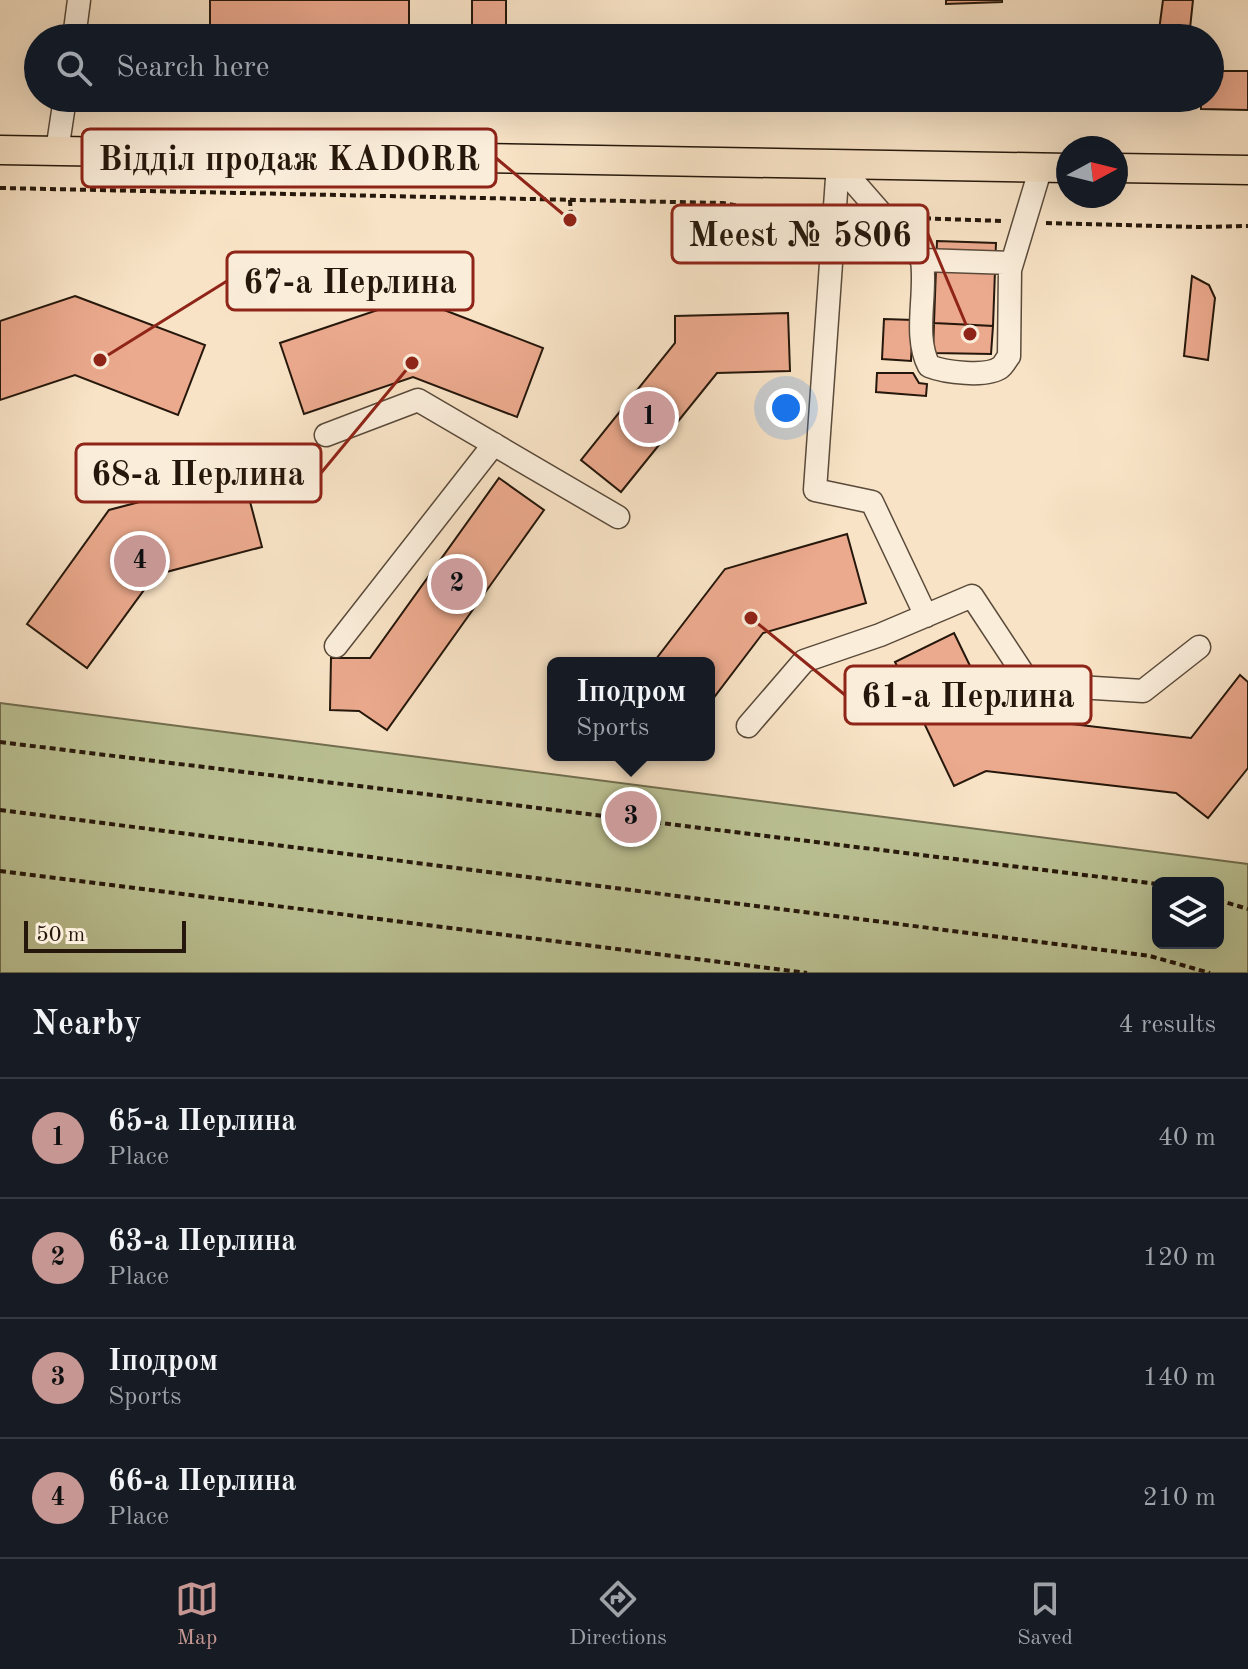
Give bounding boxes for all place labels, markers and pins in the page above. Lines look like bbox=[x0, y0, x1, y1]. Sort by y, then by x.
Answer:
callout: Відділ продаж KADORR bbox=[82, 129, 496, 187]
callout: Meest № 5806 bbox=[672, 205, 928, 263]
callout: 67-а Перлина bbox=[227, 252, 473, 310]
pin: 1 bbox=[623, 387, 675, 447]
callout: 68-а Перлина bbox=[76, 444, 321, 502]
pin: 4 bbox=[114, 531, 166, 591]
pin: 2 bbox=[431, 554, 483, 614]
callout: 61-а Перлина bbox=[845, 666, 1091, 724]
pin: 3 bbox=[605, 787, 657, 847]

